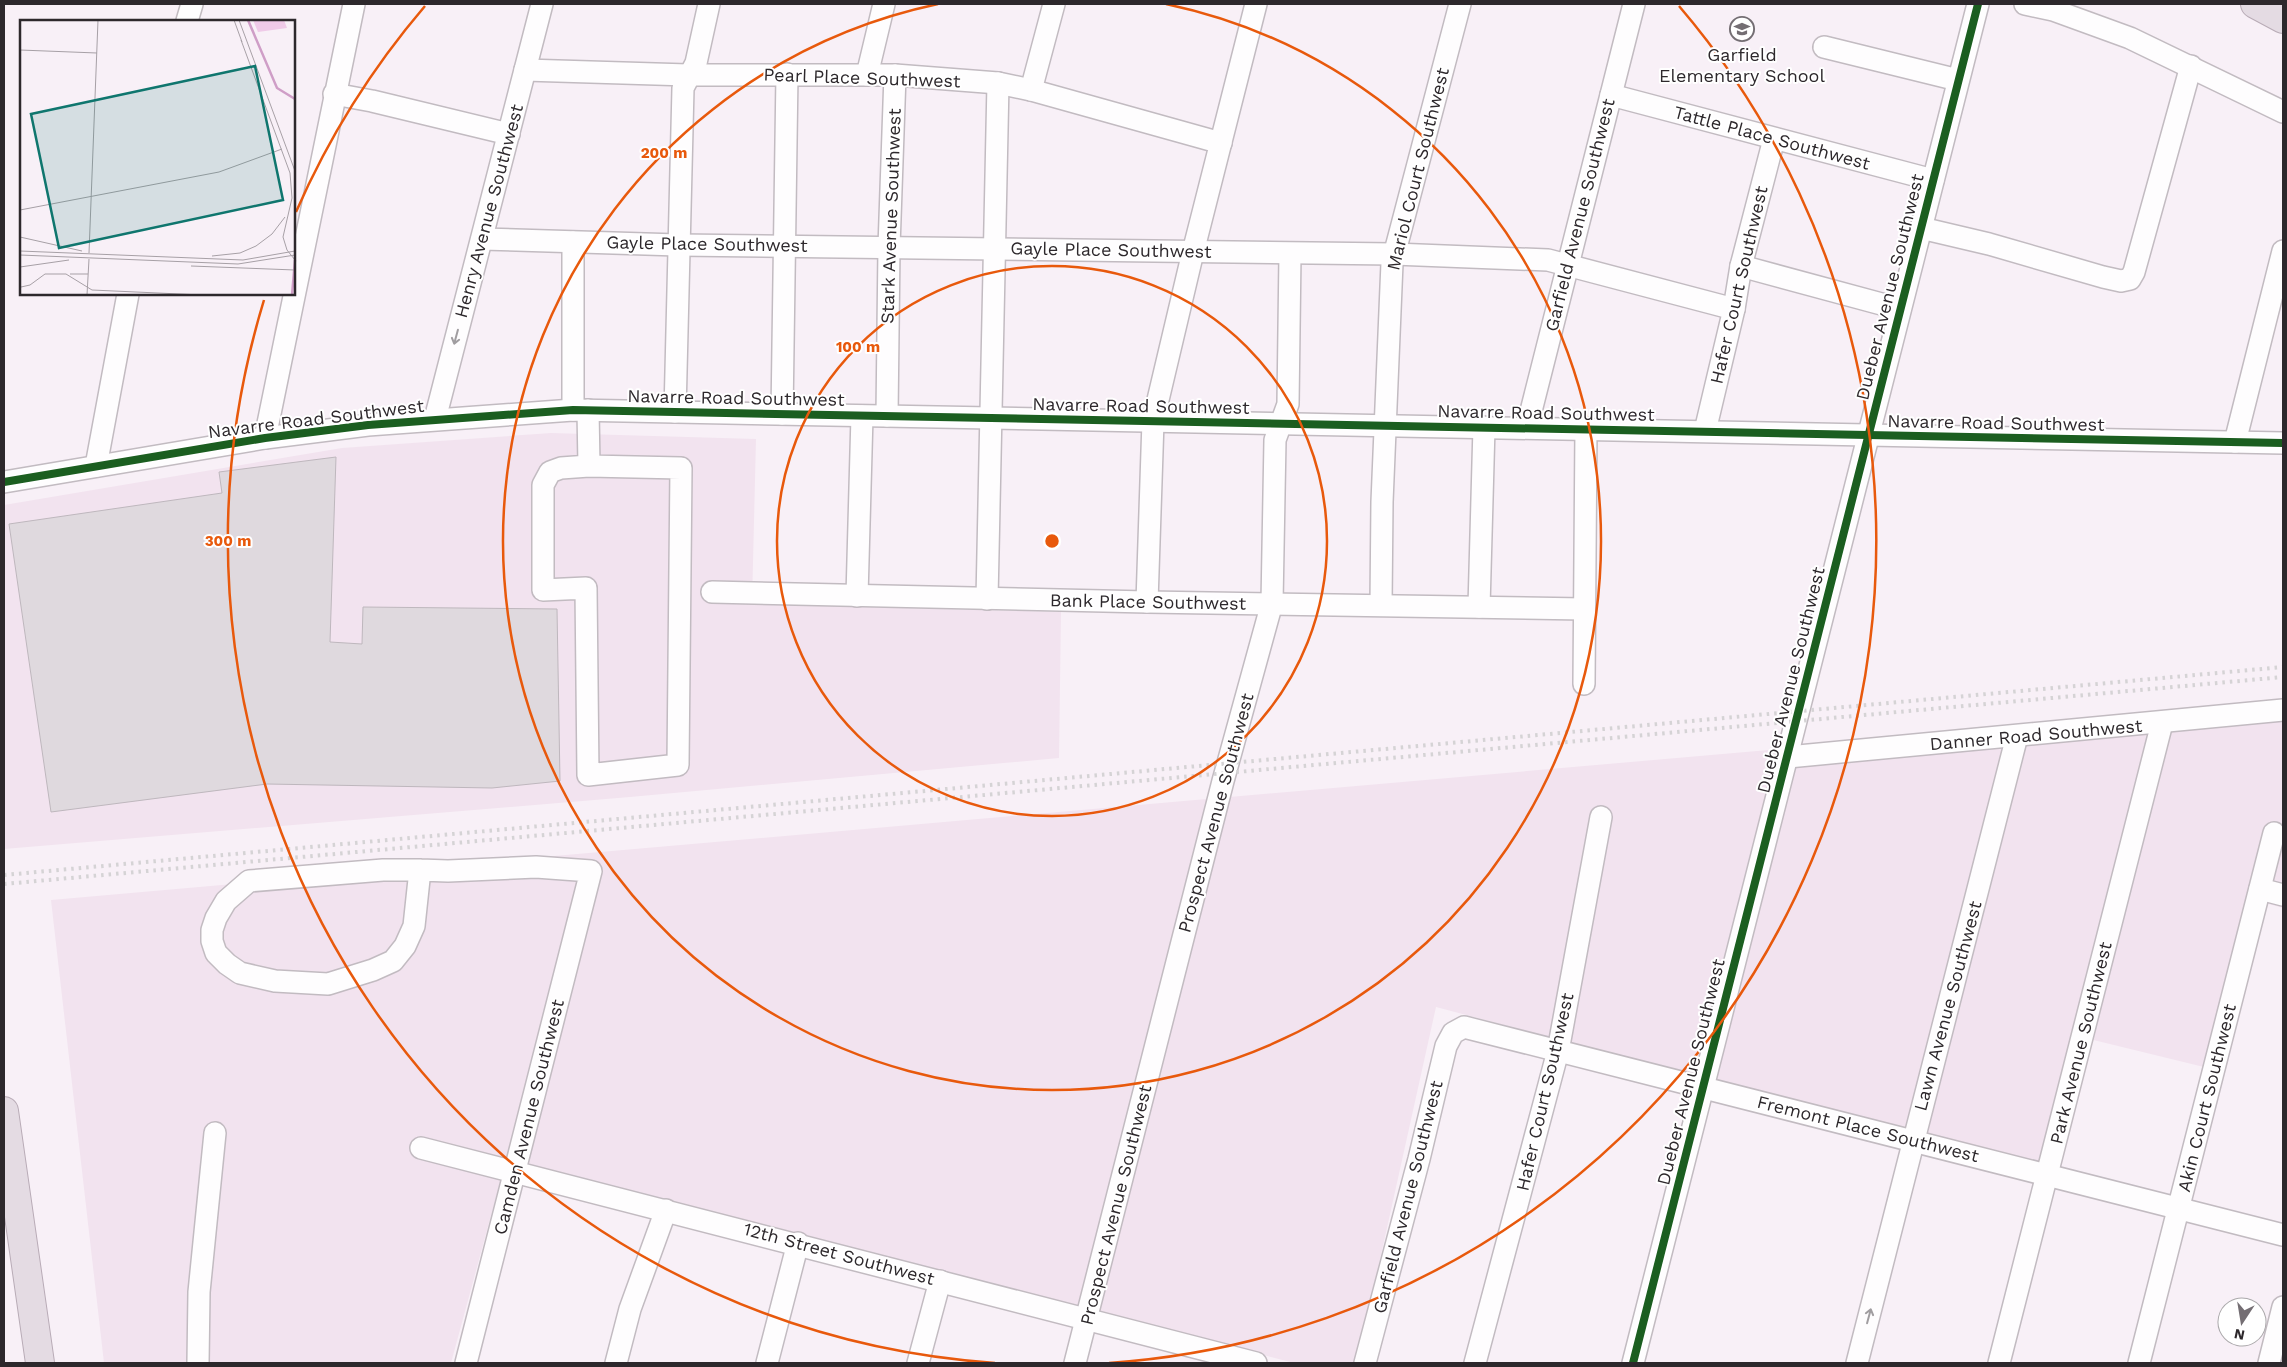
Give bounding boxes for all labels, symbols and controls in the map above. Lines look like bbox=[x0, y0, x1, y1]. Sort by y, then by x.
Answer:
school or university icon: Garfield Elementary School bbox=[1729, 16, 1755, 42]
inset map bbox=[20, 20, 295, 295]
place label: Garfield Elementary School bbox=[1659, 44, 1825, 86]
street label: Pearl Place Southwest bbox=[763, 64, 961, 91]
street label: Mariol Court Southwest bbox=[1382, 65, 1453, 272]
street label: Garfield Avenue Southwest bbox=[1540, 96, 1619, 333]
street label: Henry Avenue Southwest bbox=[450, 101, 527, 320]
street label: Tattle Place Southwest bbox=[1672, 101, 1873, 174]
street label: Stark Avenue Southwest bbox=[876, 107, 905, 324]
text: 200 m bbox=[641, 144, 687, 162]
street label: Dueber Avenue Southwest bbox=[1851, 171, 1928, 402]
street label: Hafer Court Southwest bbox=[1706, 183, 1772, 386]
street label: Gayle Place Southwest bbox=[606, 231, 808, 256]
street label: Gayle Place Southwest bbox=[1010, 237, 1212, 262]
one-way arrow bbox=[451, 328, 461, 344]
text: 100 m bbox=[836, 338, 880, 356]
street label: Navarre Road Southwest bbox=[627, 385, 845, 410]
street label: Navarre Road Southwest bbox=[1032, 393, 1250, 418]
street label: Navarre Road Southwest bbox=[207, 395, 426, 442]
street label: Navarre Road Southwest bbox=[1437, 400, 1655, 425]
street label: Navarre Road Southwest bbox=[1887, 410, 2105, 435]
text: 300 m bbox=[205, 532, 251, 550]
centre of rings bbox=[1043, 532, 1061, 550]
street label: Dueber Avenue Southwest bbox=[1752, 564, 1829, 795]
street label: Bank Place Southwest bbox=[1050, 589, 1247, 614]
street label: Prospect Avenue Southwest bbox=[1173, 690, 1258, 935]
street label: Danner Road Southwest bbox=[1929, 715, 2143, 754]
street label: Lawn Avenue Southwest bbox=[1909, 898, 1986, 1113]
street label: Park Avenue Southwest bbox=[2045, 939, 2116, 1146]
street label: Dueber Avenue Southwest bbox=[1652, 956, 1729, 1187]
street label: Hafer Court Southwest bbox=[1512, 990, 1578, 1193]
street label: Camden Avenue Southwest bbox=[489, 997, 568, 1237]
street label: Akin Court Southwest bbox=[2173, 1001, 2240, 1194]
street label: Garfield Avenue Southwest bbox=[1368, 1078, 1447, 1315]
street label: Prospect Avenue Southwest bbox=[1075, 1082, 1156, 1327]
street label: Fremont Place Southwest bbox=[1755, 1091, 1982, 1166]
street label: 12th Street Southwest bbox=[741, 1218, 937, 1289]
north arrow bbox=[2217, 1297, 2267, 1347]
one-way arrow bbox=[1865, 1309, 1875, 1325]
text: N bbox=[2233, 1326, 2246, 1344]

